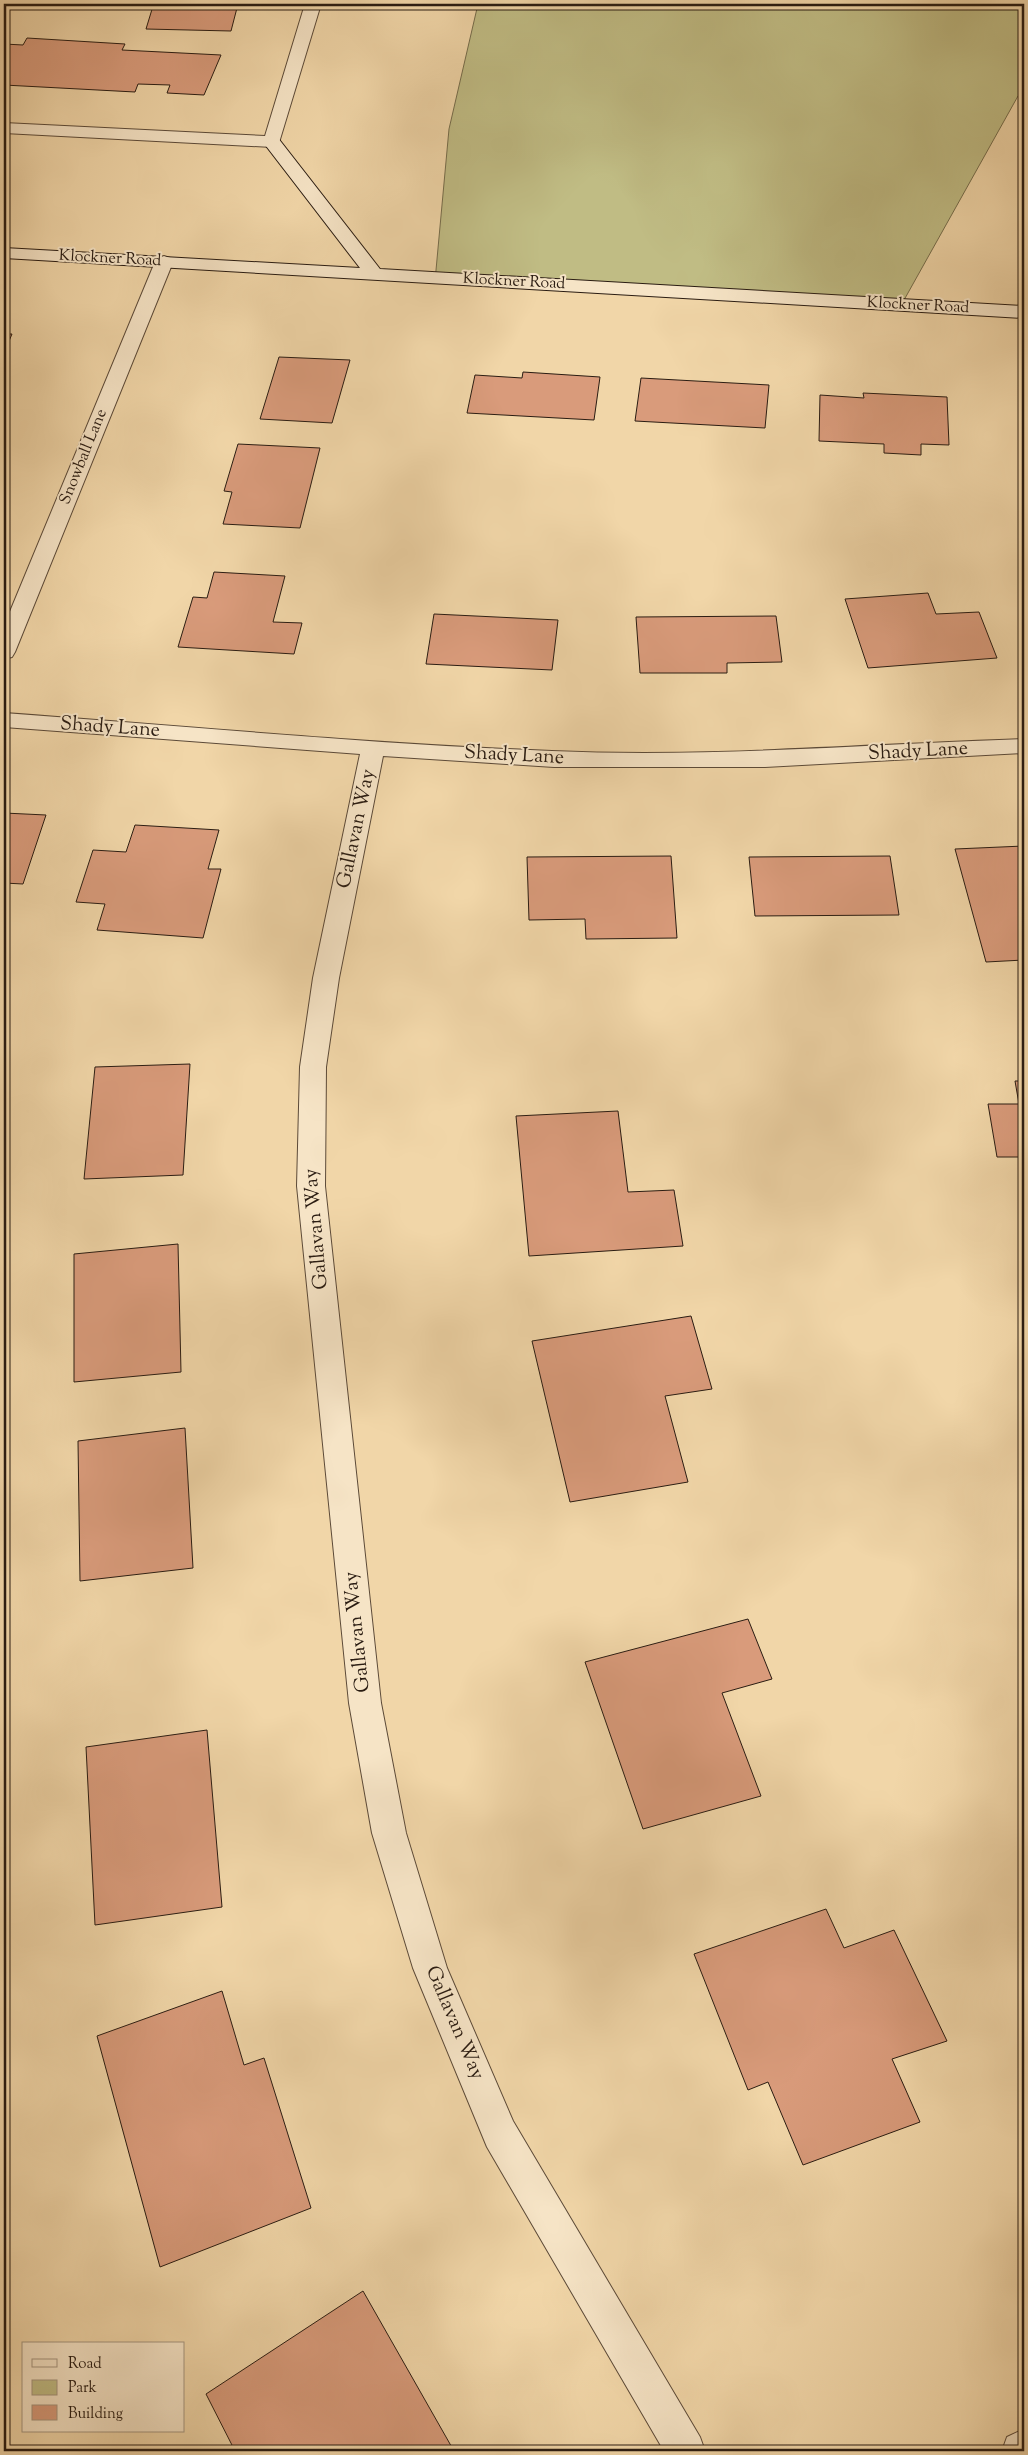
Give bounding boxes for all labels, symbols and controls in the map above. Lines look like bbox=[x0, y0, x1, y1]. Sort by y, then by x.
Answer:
street label: Klockner Road bbox=[58, 245, 162, 273]
street label: Klockner Road bbox=[462, 268, 566, 296]
street label: Klockner Road bbox=[866, 292, 970, 320]
street label: Snowball Lane bbox=[54, 406, 114, 508]
street label: Shady Lane bbox=[59, 710, 161, 746]
street label: Shady Lane bbox=[867, 735, 969, 769]
street label: Shady Lane bbox=[463, 739, 565, 773]
street label: Gallavan Way bbox=[330, 767, 384, 891]
street label: Gallavan Way bbox=[297, 1167, 337, 1291]
street label: Gallavan Way bbox=[337, 1570, 379, 1694]
street label: Gallavan Way bbox=[417, 1961, 491, 2085]
legend bbox=[22, 2342, 185, 2432]
text: Road bbox=[68, 2354, 102, 2375]
text: Park bbox=[68, 2378, 97, 2399]
text: Building bbox=[68, 2404, 123, 2425]

